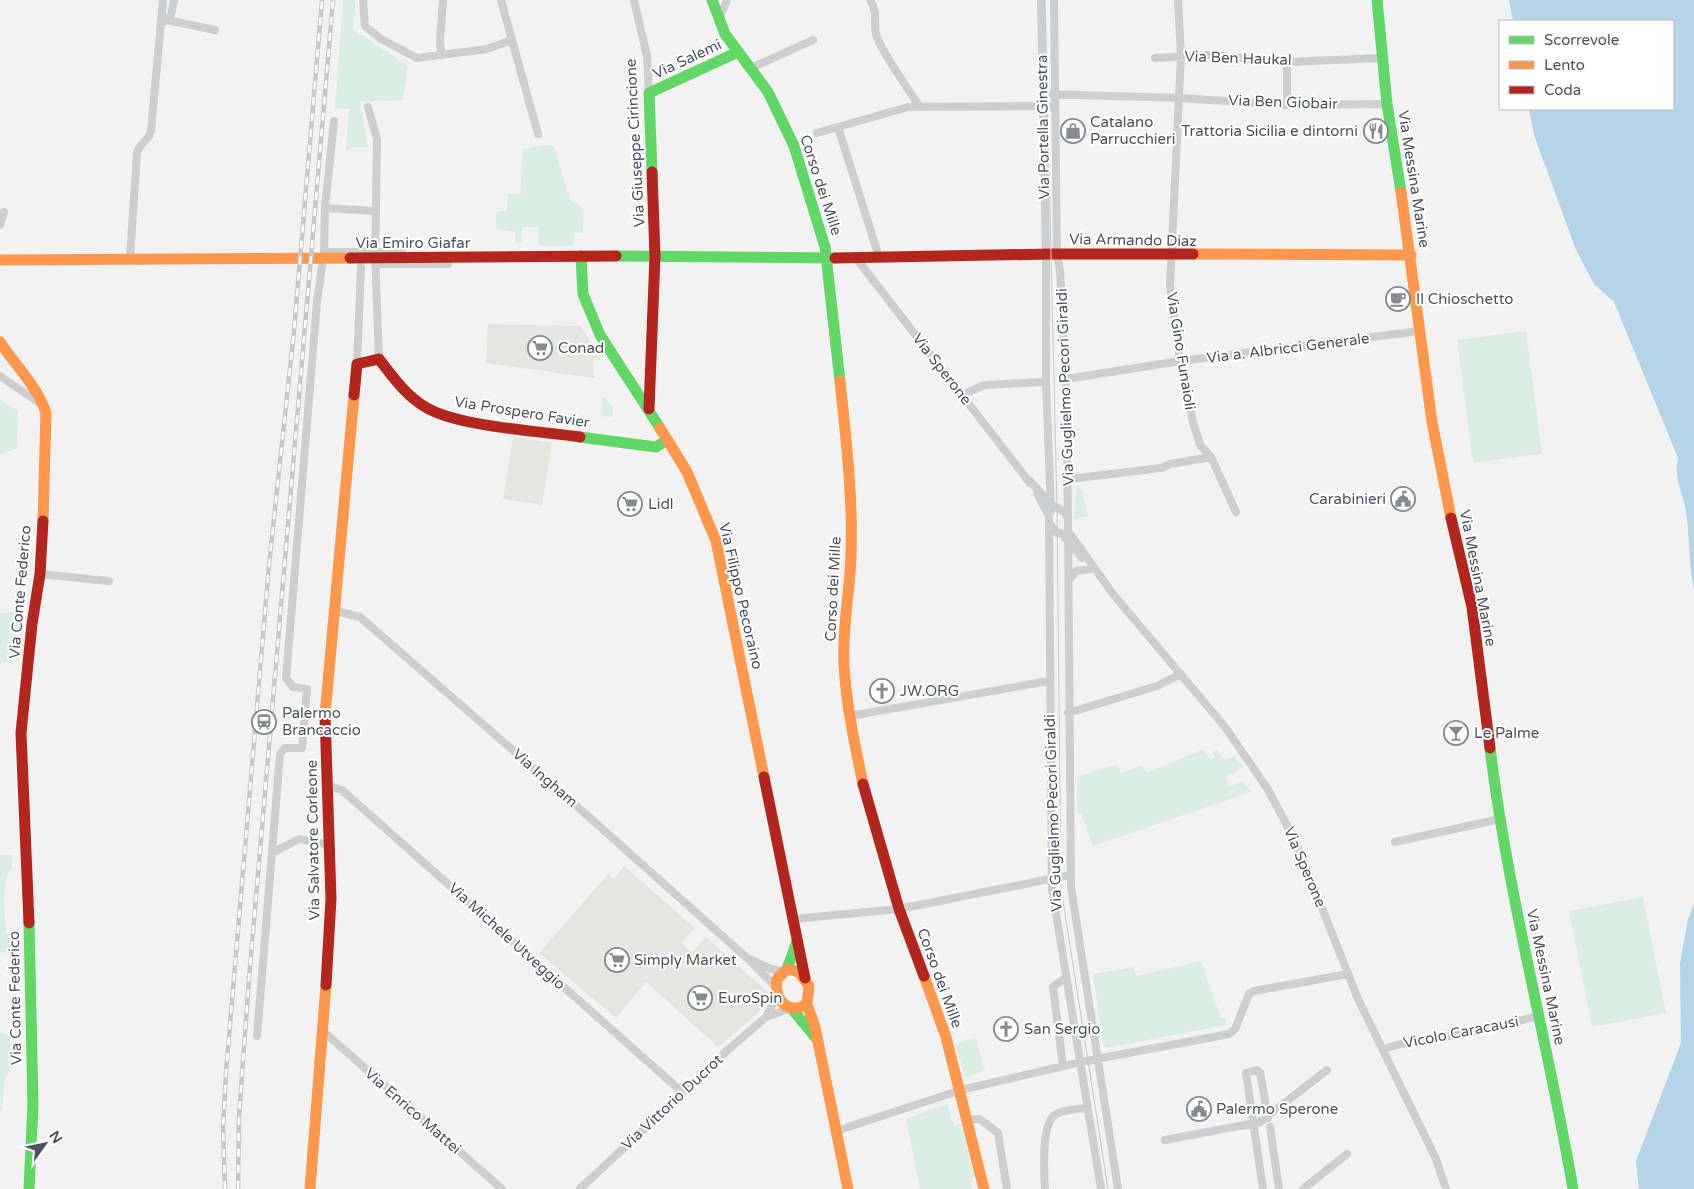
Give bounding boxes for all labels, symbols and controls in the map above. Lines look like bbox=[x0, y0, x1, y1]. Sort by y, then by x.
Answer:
legend bbox=[1499, 20, 1674, 110]
text: Scorrevole bbox=[1544, 31, 1619, 49]
street label: Via Salemi bbox=[650, 35, 724, 83]
street label: Via Ben Haukal bbox=[1184, 47, 1292, 69]
street label: Via Portella Ginestra bbox=[1033, 54, 1053, 200]
text: Lento bbox=[1544, 56, 1585, 74]
street label: Via Giuseppe Cirincione bbox=[622, 58, 648, 228]
text: Coda bbox=[1544, 81, 1581, 99]
street label: Via Ben Giobair bbox=[1228, 91, 1338, 113]
street label: Via Messina Marine bbox=[1394, 109, 1434, 249]
place label: Catalano Parrucchieri bbox=[1090, 113, 1176, 148]
shop icon: Catalano Parrucchieri bbox=[1060, 118, 1086, 144]
restaurant icon: Trattoria Sicilia e dintorni bbox=[1363, 118, 1389, 144]
place label: Trattoria Sicilia e dintorni bbox=[1181, 122, 1358, 140]
street label: Corso dei Mille bbox=[796, 132, 846, 238]
street label: Via Armando Diaz bbox=[1069, 230, 1197, 250]
street label: Via Emiro Giafar bbox=[356, 234, 471, 252]
cafe icon: Il Chioschetto bbox=[1385, 286, 1411, 312]
street label: Via Guglielmo Pecori Giraldi bbox=[1053, 288, 1077, 486]
place label: Il Chioschetto bbox=[1416, 290, 1513, 308]
street label: Via Gino Funaioli bbox=[1163, 291, 1199, 411]
street label: Via a. Albricci Generale bbox=[1206, 329, 1370, 367]
street label: Via Sperone bbox=[909, 330, 975, 408]
supermarket icon: Conad bbox=[527, 335, 553, 361]
place label: Conad bbox=[558, 339, 604, 357]
street label: Via Prospero Favier bbox=[453, 392, 591, 432]
public building icon: Carabinieri bbox=[1390, 486, 1416, 512]
place label: Carabinieri bbox=[1309, 490, 1386, 508]
supermarket icon: Lidl bbox=[617, 491, 643, 517]
place label: Lidl bbox=[648, 495, 674, 513]
street label: Via Messina Marine bbox=[1456, 508, 1500, 648]
street label: Via Filippo Pecoraino bbox=[715, 521, 767, 671]
street label: Via Conte Federico bbox=[5, 524, 35, 660]
street label: Corso dei Mille bbox=[821, 536, 845, 642]
church icon: JW.ORG bbox=[869, 678, 895, 704]
place label: JW.ORG bbox=[900, 682, 959, 700]
place label: Palermo Brancaccio bbox=[282, 704, 361, 739]
station icon: Palermo Brancaccio bbox=[251, 709, 277, 735]
street label: Via Guglielmo Pecori Giraldi bbox=[1041, 714, 1065, 912]
bar icon: Le Palme bbox=[1443, 720, 1469, 746]
place label: Le Palme bbox=[1474, 724, 1539, 742]
street label: Via Ingham bbox=[509, 745, 581, 811]
street label: Via Salvatore Corleone bbox=[303, 760, 323, 920]
street label: Via Sperone bbox=[1280, 824, 1330, 910]
street label: Via Michele Utveggio bbox=[445, 879, 569, 993]
street label: Via Messina Marine bbox=[1523, 907, 1569, 1047]
street label: Corso dei Mille bbox=[914, 926, 966, 1030]
street label: Via Conte Federico bbox=[5, 931, 25, 1065]
supermarket icon: Simply Market bbox=[604, 947, 630, 973]
place label: Simply Market bbox=[634, 951, 737, 969]
supermarket icon: EuroSpin bbox=[687, 985, 713, 1011]
place label: EuroSpin bbox=[718, 989, 782, 1007]
street label: Vicolo Caracausi bbox=[1402, 1012, 1520, 1052]
church icon: San Sergio bbox=[993, 1016, 1019, 1042]
place label: San Sergio bbox=[1024, 1020, 1100, 1038]
street label: Via Vittorio Ducrot bbox=[618, 1050, 727, 1154]
street label: Via Enrico Mattei bbox=[361, 1064, 465, 1158]
public building icon: Palermo Sperone bbox=[1186, 1096, 1212, 1122]
place label: Palermo Sperone bbox=[1216, 1100, 1338, 1118]
north arrow bbox=[20, 1119, 70, 1169]
text: N bbox=[45, 1128, 66, 1147]

